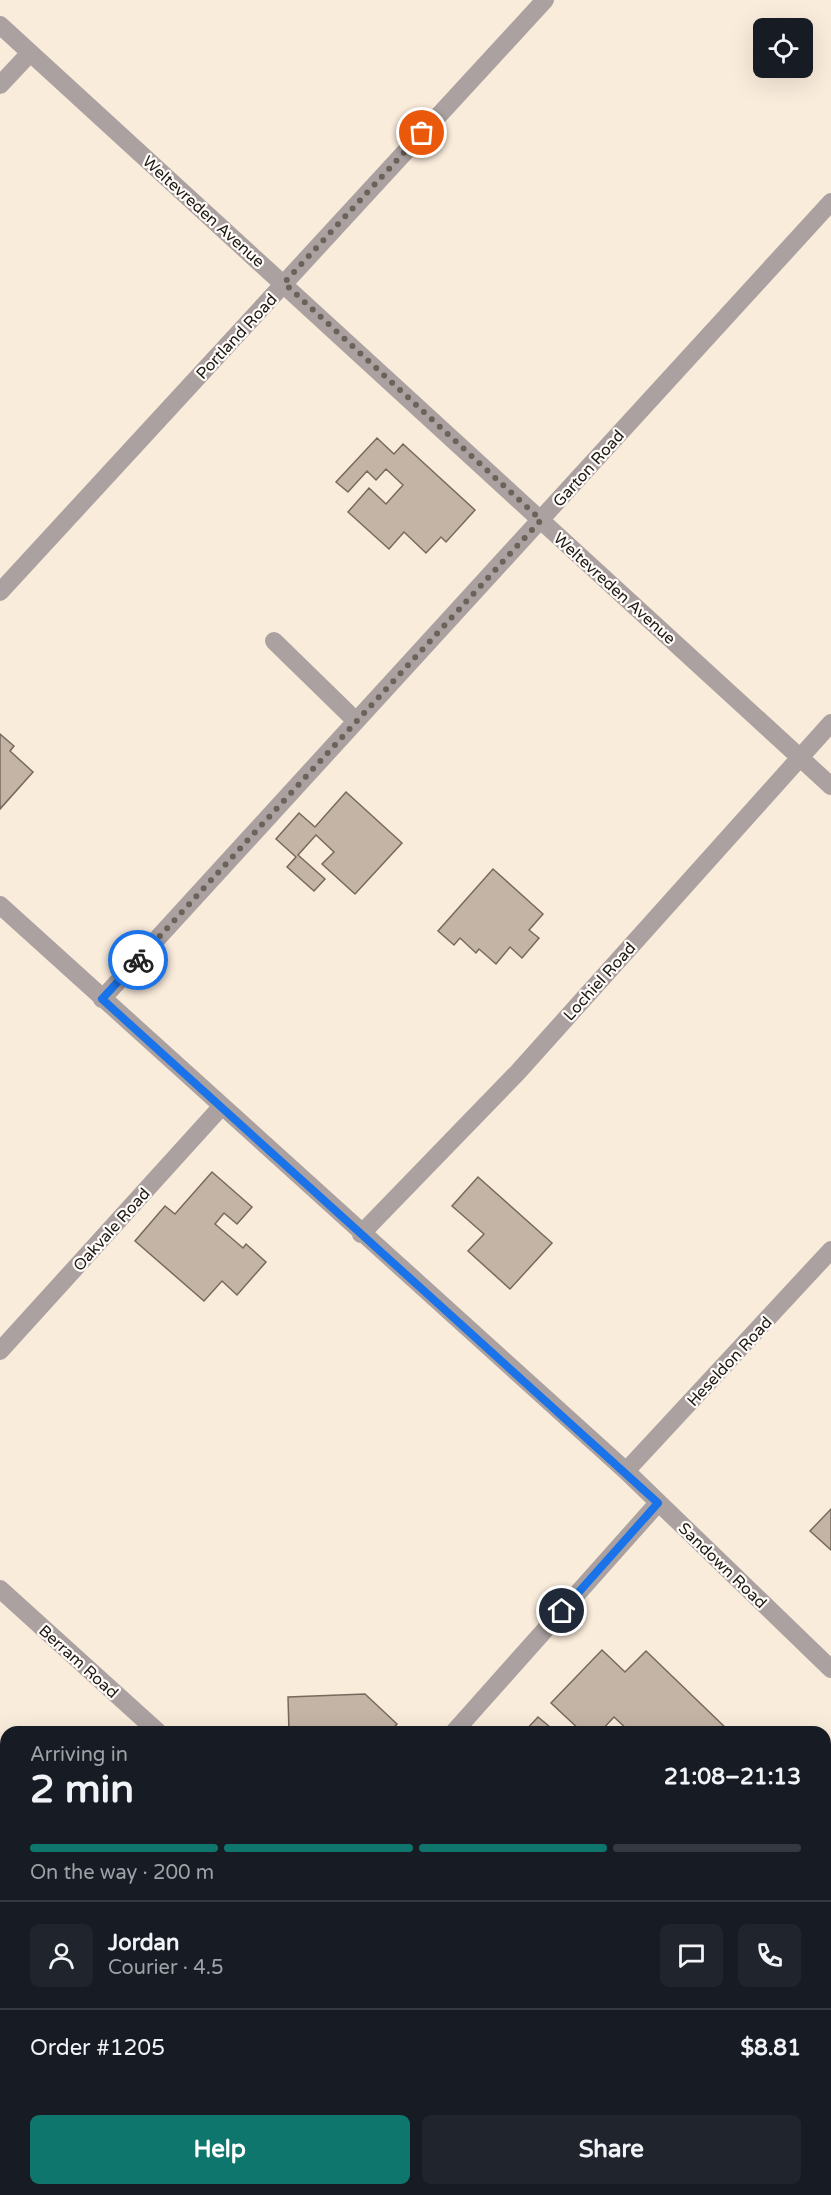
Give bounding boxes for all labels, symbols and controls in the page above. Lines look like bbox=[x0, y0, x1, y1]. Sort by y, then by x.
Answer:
map controls bbox=[753, 18, 813, 78]
button: locate bbox=[753, 18, 813, 78]
pin bbox=[396, 107, 447, 158]
icon: bag bbox=[405, 116, 438, 149]
street label: Weltevreden Avenue bbox=[138, 152, 268, 272]
street label: Portland Road bbox=[192, 290, 281, 384]
street label: Garton Road bbox=[549, 426, 629, 511]
street label: Weltevreden Avenue bbox=[549, 529, 679, 649]
courier bbox=[108, 930, 168, 990]
street label: Lochiel Road bbox=[559, 938, 640, 1025]
icon: bike bbox=[122, 944, 155, 977]
street label: Oakvale Road bbox=[69, 1184, 154, 1276]
street label: Heseldon Road bbox=[683, 1313, 776, 1411]
street label: Sandown Road bbox=[674, 1519, 771, 1613]
pin bbox=[536, 1585, 587, 1636]
icon: home bbox=[545, 1594, 578, 1627]
street label: Berram Road bbox=[34, 1621, 122, 1703]
text: Arriving in bbox=[30, 1743, 128, 1767]
text: 21:08–21:13 bbox=[664, 1764, 801, 1790]
text: 2 min bbox=[30, 1766, 134, 1813]
text: On the way · 200 m bbox=[30, 1861, 214, 1885]
button: person bbox=[30, 1924, 93, 1987]
button: chat bbox=[660, 1924, 723, 1987]
button: phone bbox=[738, 1924, 801, 1987]
text: Jordan bbox=[108, 1930, 179, 1956]
text: Courier · 4.5 bbox=[108, 1956, 223, 1980]
text: Order #1205 bbox=[30, 2035, 165, 2061]
text: $8.81 bbox=[740, 2035, 801, 2061]
button: Help bbox=[30, 2115, 410, 2184]
button: Share bbox=[422, 2115, 801, 2184]

